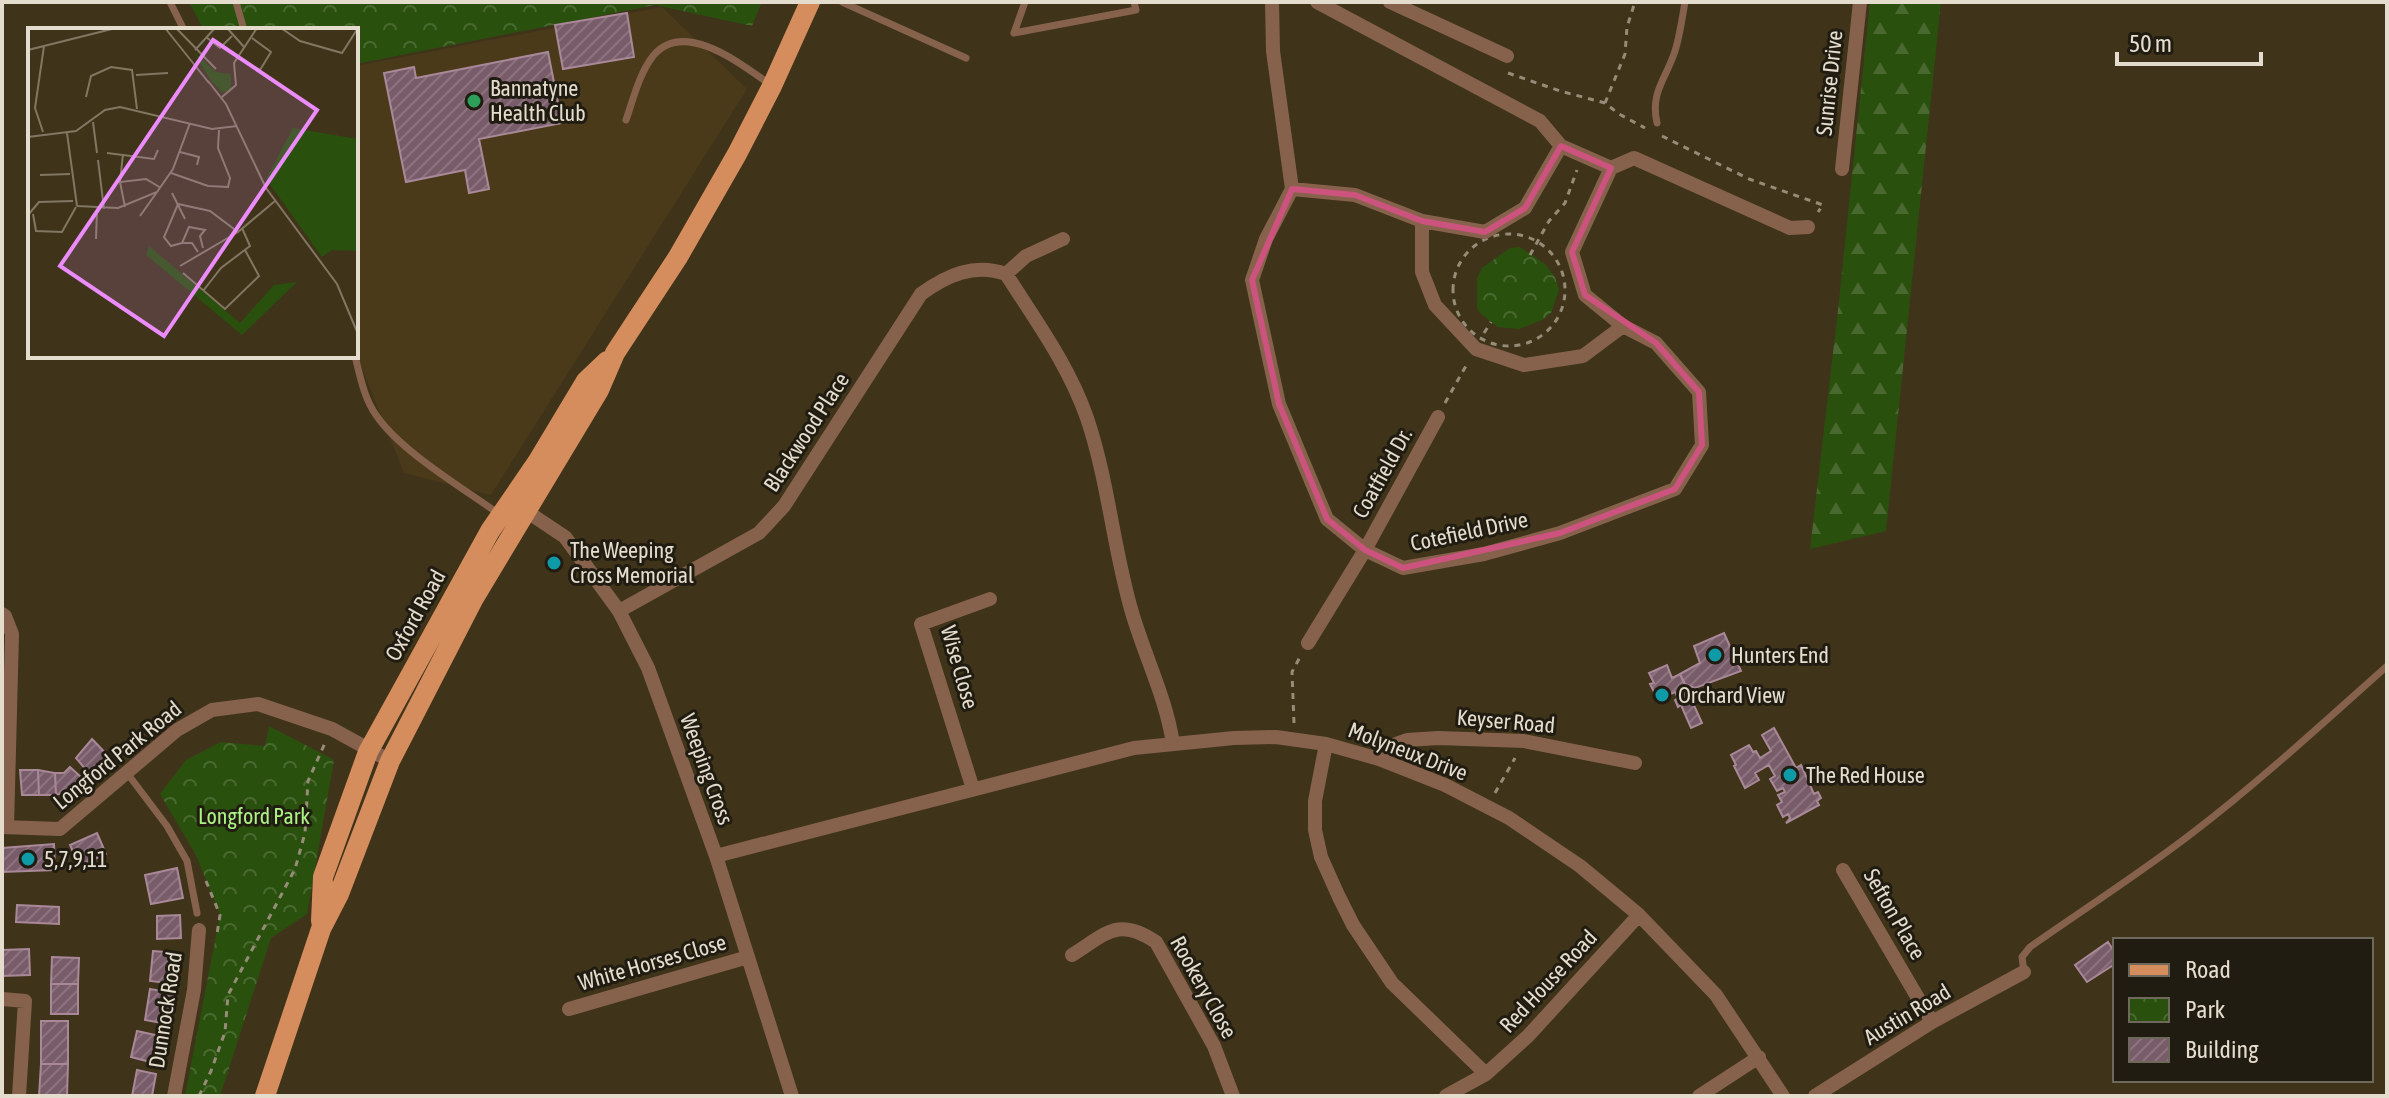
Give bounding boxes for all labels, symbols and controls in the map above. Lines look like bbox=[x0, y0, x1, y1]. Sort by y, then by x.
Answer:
scale bar bbox=[2117, 16, 2261, 66]
inset map bbox=[28, 28, 358, 358]
street label: Sunrise Drive bbox=[1811, 29, 1847, 137]
text: 50 m bbox=[2129, 30, 2172, 57]
place label: Bannatyne Health Club bbox=[490, 75, 586, 126]
marker: Bannatyne Health Club bbox=[465, 92, 483, 110]
street label: Blackwood Place bbox=[758, 368, 854, 496]
street label: Coatfield Dr. bbox=[1347, 423, 1417, 523]
street label: Cotefield Drive bbox=[1408, 506, 1530, 556]
place label: The Weeping Cross Memorial bbox=[570, 537, 694, 588]
marker: The Weeping Cross Memorial bbox=[545, 554, 563, 572]
street label: Oxford Road bbox=[379, 565, 451, 665]
street label: Wise Close bbox=[936, 622, 984, 712]
place label: Hunters End bbox=[1731, 642, 1829, 668]
marker: Hunters End bbox=[1706, 646, 1724, 664]
place label: Orchard View bbox=[1678, 682, 1785, 708]
marker: Orchard View bbox=[1653, 686, 1671, 704]
street label: Longford Park Road bbox=[48, 695, 186, 815]
street label: Keyser Road bbox=[1456, 704, 1556, 738]
street label: Weeping Cross bbox=[675, 710, 739, 828]
street label: Molyneux Drive bbox=[1345, 716, 1471, 786]
place label: The Red House bbox=[1806, 762, 1925, 788]
marker: The Red House bbox=[1781, 766, 1799, 784]
park label: Longford Park bbox=[198, 803, 310, 829]
place label: 5,7,9,11 bbox=[44, 846, 107, 872]
marker: 5,7,9,11 bbox=[19, 850, 37, 868]
street label: Sefton Place bbox=[1859, 864, 1931, 964]
street label: Red House Road bbox=[1494, 924, 1602, 1038]
street label: White Horses Close bbox=[575, 928, 729, 996]
street label: Rookery Close bbox=[1165, 931, 1243, 1043]
legend bbox=[2113, 938, 2373, 1082]
street label: Dunnock Road bbox=[143, 950, 187, 1070]
text: Road bbox=[2185, 956, 2231, 983]
street label: Austin Road bbox=[1859, 978, 1955, 1050]
text: Park bbox=[2185, 996, 2226, 1023]
text: Building bbox=[2185, 1036, 2259, 1063]

